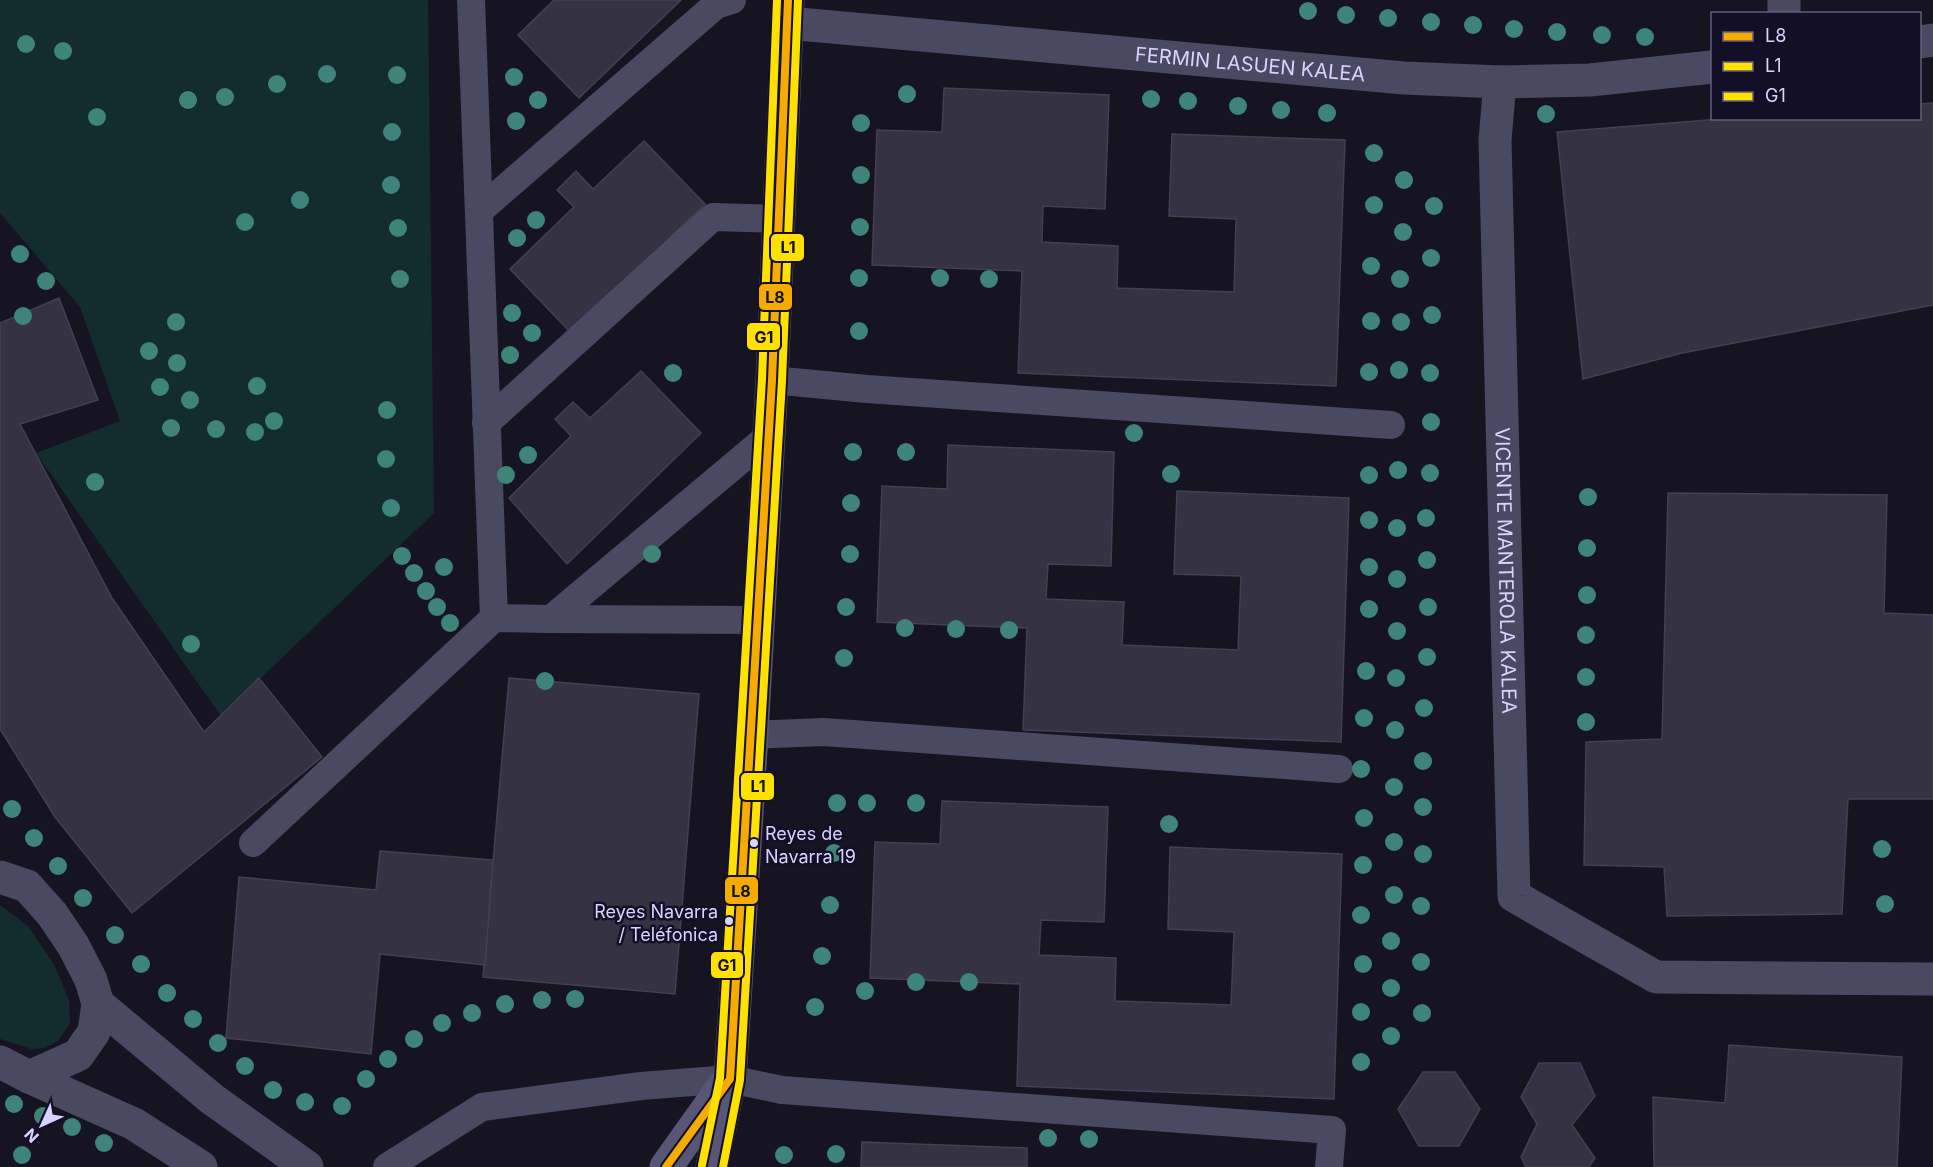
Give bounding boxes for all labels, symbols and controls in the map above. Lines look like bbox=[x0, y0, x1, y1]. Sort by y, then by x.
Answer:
legend bbox=[1711, 12, 1921, 120]
text: L8 bbox=[1765, 25, 1786, 46]
street label: FERMIN LASUEN KALEA bbox=[1134, 42, 1366, 87]
text: L1 bbox=[1765, 55, 1782, 76]
text: G1 bbox=[1765, 85, 1786, 106]
line badge: L1 bbox=[770, 233, 805, 262]
text: L1 bbox=[780, 237, 796, 257]
line badge: L8 bbox=[758, 283, 793, 311]
text: L8 bbox=[765, 287, 785, 307]
line badge: G1 bbox=[746, 322, 781, 351]
text: G1 bbox=[755, 327, 773, 347]
street label: VICENTE MANTEROLA KALEA bbox=[1490, 427, 1521, 714]
line badge: L1 bbox=[740, 772, 775, 801]
text: L1 bbox=[750, 776, 766, 796]
place label: Reyes de Navarra 19 bbox=[765, 823, 856, 867]
marker: Reyes de Navarra 19 bbox=[748, 837, 760, 849]
line badge: L8 bbox=[724, 876, 759, 905]
text: L8 bbox=[731, 881, 751, 901]
place label: Reyes Navarra / Teléfonica bbox=[594, 901, 718, 945]
marker: Reyes Navarra / Teléfonica bbox=[723, 915, 735, 927]
line badge: G1 bbox=[710, 951, 744, 979]
text: G1 bbox=[718, 955, 736, 975]
north arrow bbox=[12, 1095, 72, 1155]
text: N bbox=[20, 1124, 43, 1147]

